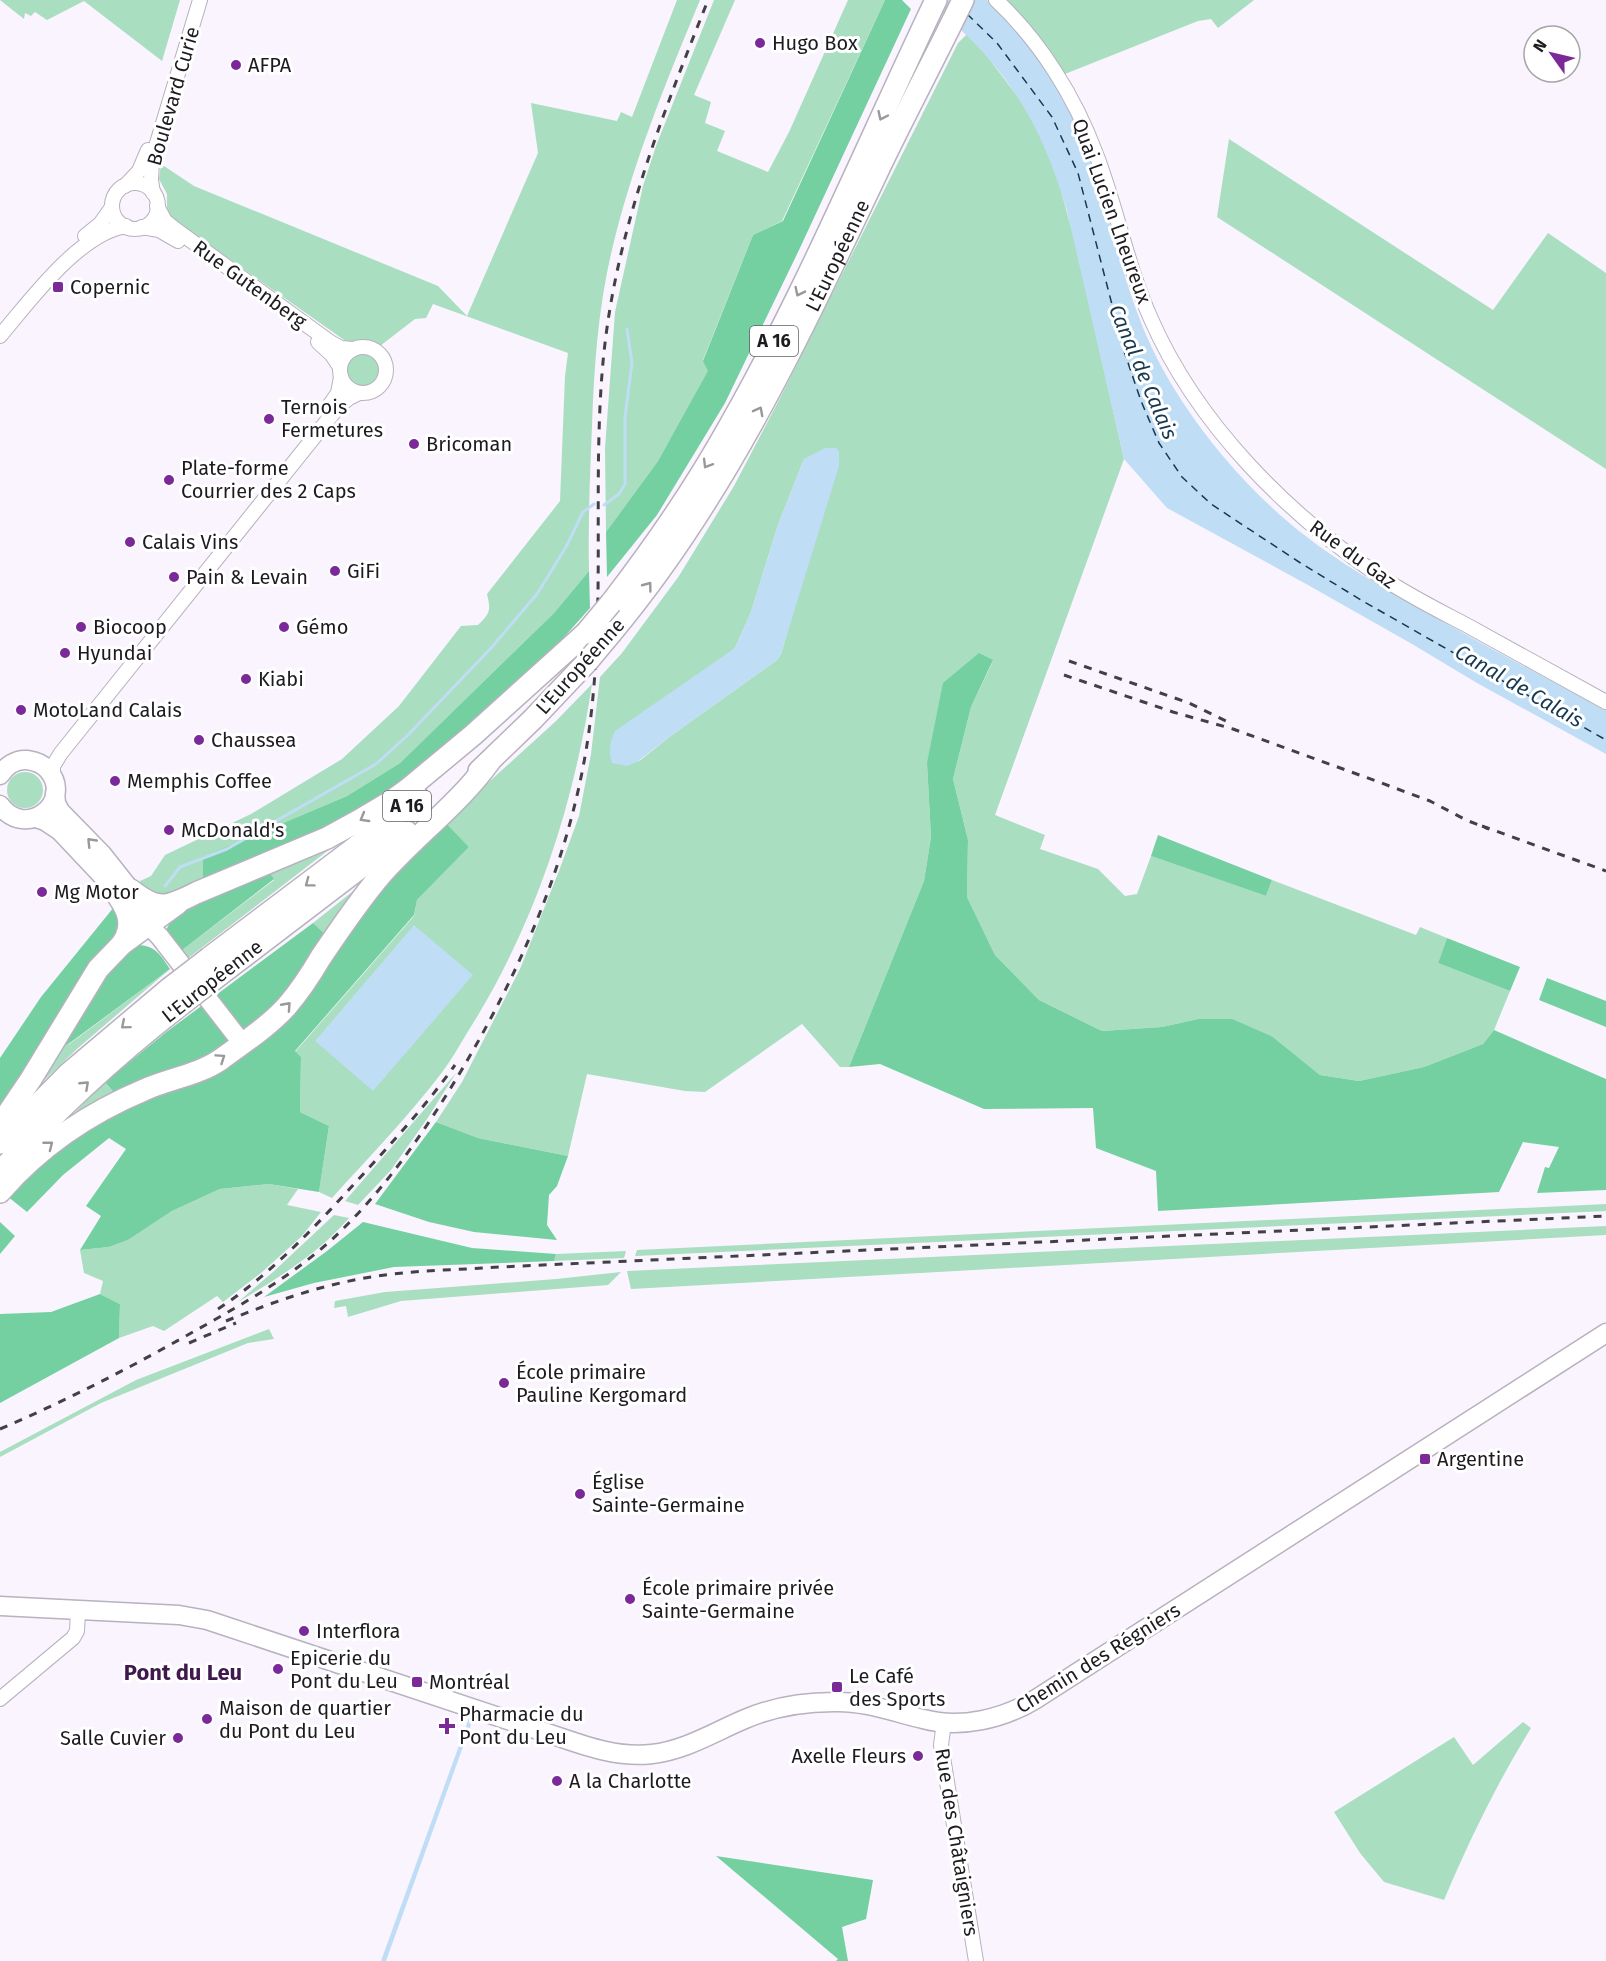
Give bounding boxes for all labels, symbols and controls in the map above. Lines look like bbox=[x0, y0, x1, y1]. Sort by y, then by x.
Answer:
street label: Boulevard Curie bbox=[142, 24, 204, 168]
north arrow bbox=[1522, 24, 1582, 84]
place label: Hugo Box bbox=[772, 31, 858, 55]
marker: Hugo Box bbox=[753, 36, 767, 50]
text: N bbox=[1529, 36, 1551, 56]
place label: AFPA bbox=[248, 53, 292, 77]
marker: AFPA bbox=[229, 58, 243, 72]
one-way arrow bbox=[878, 110, 890, 121]
street label: Quai Lucien Lheureux bbox=[1067, 115, 1157, 307]
street label: L'Européenne bbox=[800, 196, 874, 315]
street label: Rue Gutenberg bbox=[189, 235, 312, 334]
place label: Copernic bbox=[70, 275, 150, 299]
marker: Copernic bbox=[51, 280, 65, 294]
one-way arrow bbox=[794, 286, 806, 297]
water label: Canal de Calais bbox=[1103, 301, 1183, 444]
road number: A 16 bbox=[750, 326, 798, 356]
place label: Ternois Fermetures bbox=[281, 395, 383, 442]
one-way arrow bbox=[752, 407, 763, 418]
marker: Ternois Fermetures bbox=[262, 412, 276, 426]
place label: Bricoman bbox=[426, 432, 512, 456]
marker: Bricoman bbox=[407, 437, 421, 451]
place label: Plate-forme Courrier des 2 Caps bbox=[181, 456, 356, 503]
one-way arrow bbox=[703, 458, 714, 468]
marker: Plate-forme Courrier des 2 Caps bbox=[162, 473, 176, 487]
street label: Rue du Gaz bbox=[1305, 515, 1401, 594]
place label: Calais Vins bbox=[142, 530, 238, 554]
marker: Calais Vins bbox=[123, 535, 137, 549]
place label: GiFi bbox=[347, 559, 380, 583]
marker: GiFi bbox=[328, 564, 342, 578]
place label: Pain & Levain bbox=[186, 565, 308, 589]
marker: Pain & Levain bbox=[167, 570, 181, 584]
one-way arrow bbox=[641, 582, 652, 593]
street label: L'Européenne bbox=[531, 613, 629, 719]
place label: Biocoop bbox=[93, 615, 167, 639]
place label: Gémo bbox=[296, 615, 348, 639]
marker: Biocoop bbox=[74, 620, 88, 634]
marker: Gémo bbox=[277, 620, 291, 634]
water label: Canal de Calais bbox=[1450, 639, 1588, 733]
place label: Hyundai bbox=[77, 641, 152, 665]
marker: Hyundai bbox=[58, 646, 72, 660]
place label: Kiabi bbox=[258, 667, 304, 691]
marker: Kiabi bbox=[239, 672, 253, 686]
place label: MotoLand Calais bbox=[33, 698, 182, 722]
marker: MotoLand Calais bbox=[14, 703, 28, 717]
place label: Chaussea bbox=[211, 728, 296, 752]
marker: Chaussea bbox=[192, 733, 206, 747]
place label: Memphis Coffee bbox=[127, 769, 272, 793]
marker: Memphis Coffee bbox=[108, 774, 122, 788]
road number: A 16 bbox=[383, 791, 431, 821]
one-way arrow bbox=[360, 811, 370, 822]
place label: McDonald's bbox=[181, 818, 284, 842]
marker: McDonald's bbox=[162, 823, 176, 837]
one-way arrow bbox=[87, 839, 98, 850]
one-way arrow bbox=[305, 876, 316, 887]
place label: Mg Motor bbox=[54, 880, 139, 904]
marker: Mg Motor bbox=[35, 885, 49, 899]
street label: L'Européenne bbox=[157, 934, 267, 1028]
one-way arrow bbox=[280, 1002, 291, 1012]
one-way arrow bbox=[121, 1018, 132, 1029]
one-way arrow bbox=[215, 1054, 226, 1065]
one-way arrow bbox=[78, 1081, 88, 1092]
one-way arrow bbox=[42, 1142, 53, 1153]
place label: École primaire Pauline Kergomard bbox=[516, 1360, 687, 1407]
marker: École primaire Pauline Kergomard bbox=[497, 1376, 511, 1390]
place label: Argentine bbox=[1437, 1447, 1524, 1471]
marker: Argentine bbox=[1418, 1452, 1432, 1466]
place label: Église Sainte-Germaine bbox=[592, 1470, 745, 1517]
marker: Église Sainte-Germaine bbox=[573, 1487, 587, 1501]
place label: École primaire privée Sainte-Germaine bbox=[642, 1576, 834, 1623]
marker: École primaire privée Sainte-Germaine bbox=[623, 1592, 637, 1606]
street label: Chemin des Régniers bbox=[1011, 1598, 1185, 1718]
place label: Interflora bbox=[316, 1619, 400, 1643]
marker: Interflora bbox=[297, 1624, 311, 1638]
place label: Epicerie du Pont du Leu bbox=[290, 1646, 398, 1693]
district label: Pont du Leu bbox=[124, 1659, 242, 1686]
marker: Epicerie du Pont du Leu bbox=[271, 1662, 285, 1676]
place label: Le Café des Sports bbox=[849, 1664, 945, 1711]
place label: Montréal bbox=[429, 1670, 510, 1694]
marker: Montréal bbox=[410, 1675, 424, 1689]
marker: Le Café des Sports bbox=[830, 1680, 844, 1694]
place label: Maison de quartier du Pont du Leu bbox=[219, 1696, 391, 1743]
place label: Pharmacie du Pont du Leu bbox=[459, 1702, 584, 1749]
marker: Maison de quartier du Pont du Leu bbox=[200, 1712, 214, 1726]
marker: Pharmacie du Pont du Leu bbox=[440, 1719, 454, 1733]
place label: Salle Cuvier bbox=[60, 1726, 166, 1750]
marker: Salle Cuvier bbox=[171, 1731, 185, 1745]
place label: Axelle Fleurs bbox=[792, 1744, 906, 1768]
street label: Rue des Châtaigniers bbox=[930, 1746, 984, 1938]
marker: Axelle Fleurs bbox=[911, 1749, 925, 1763]
place label: A la Charlotte bbox=[569, 1769, 692, 1793]
marker: A la Charlotte bbox=[550, 1774, 564, 1788]

